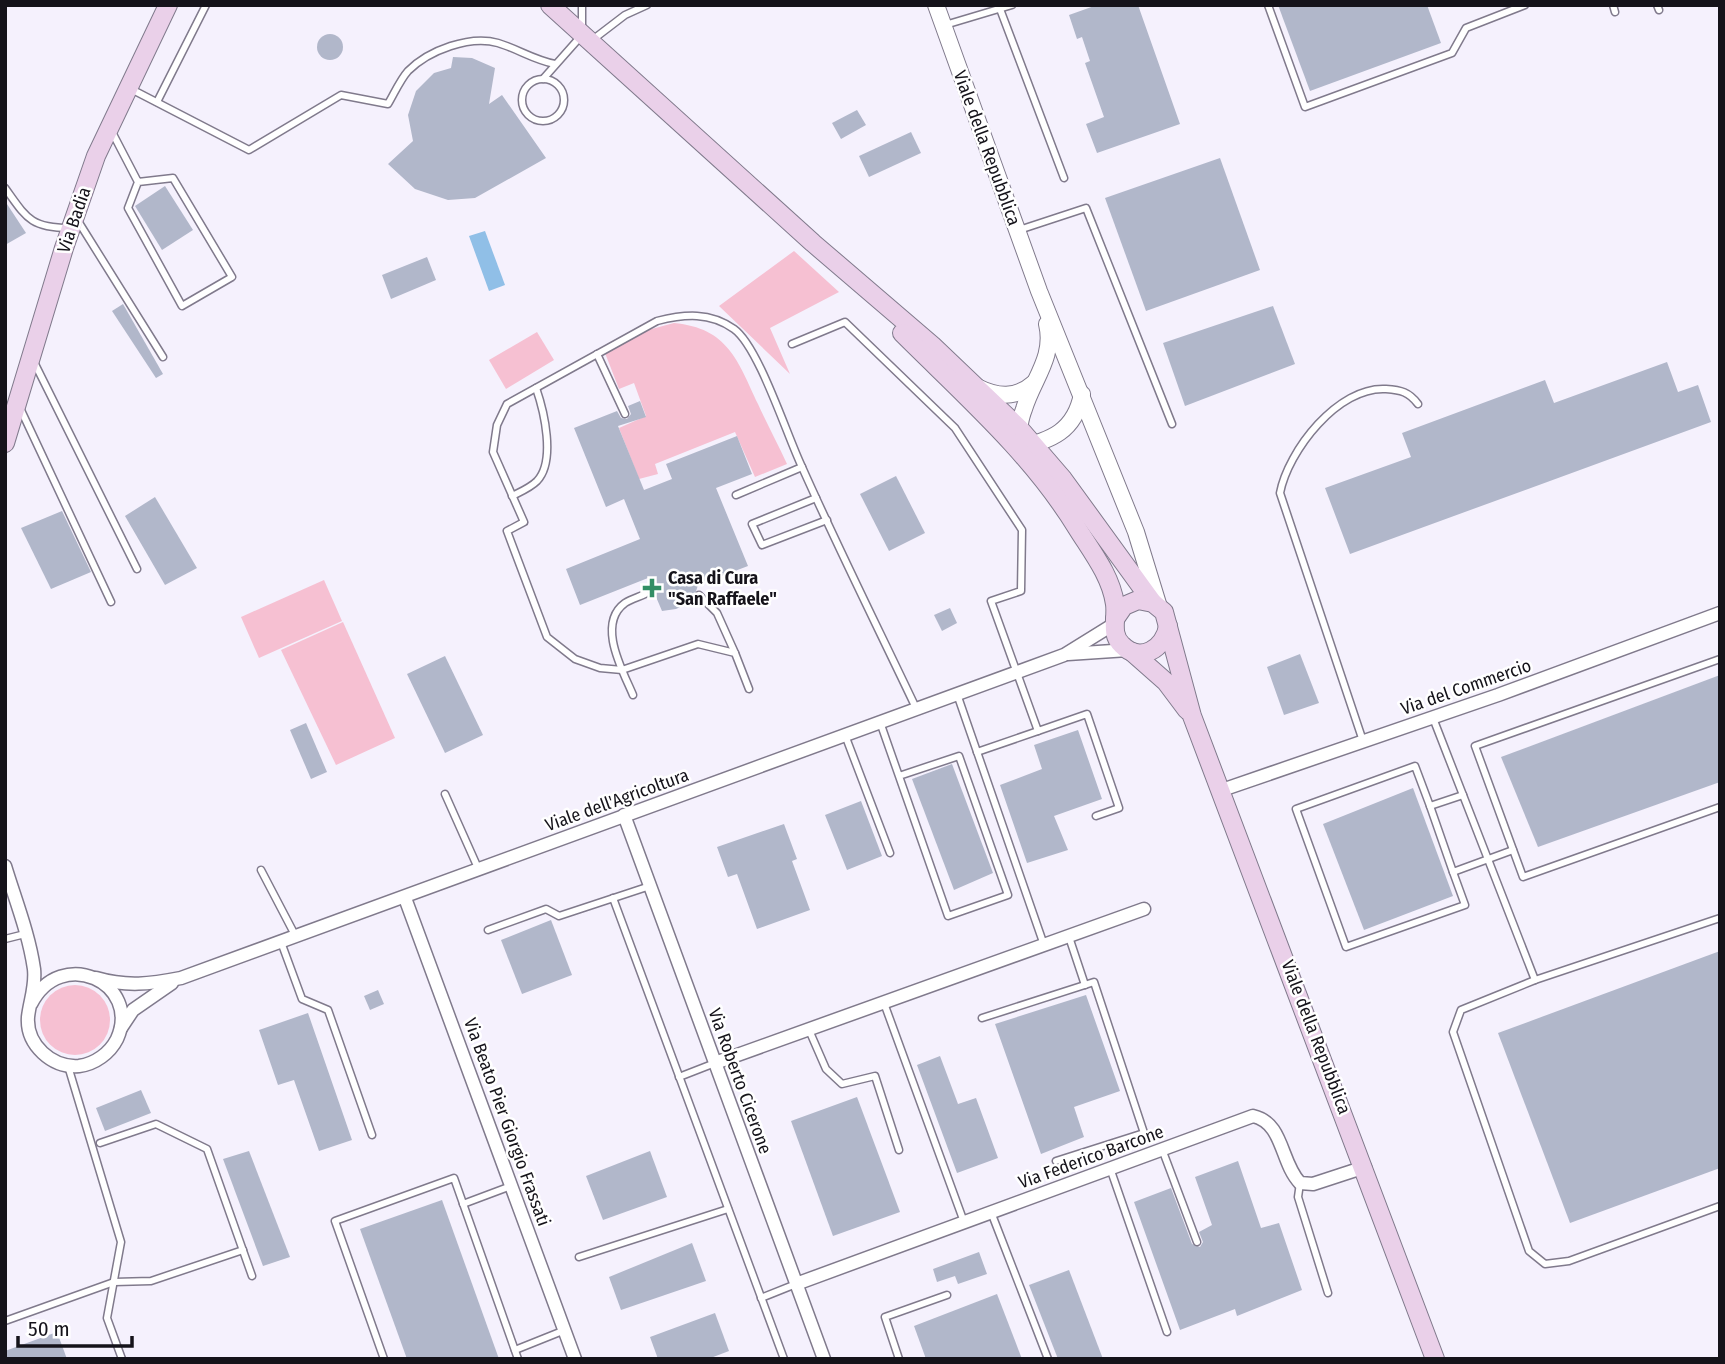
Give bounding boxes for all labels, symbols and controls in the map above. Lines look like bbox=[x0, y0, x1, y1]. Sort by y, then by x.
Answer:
street label: Viale della Repubblica bbox=[949, 67, 1025, 229]
street label: Via Badia bbox=[52, 184, 96, 256]
place label: Casa di Cura "San Raffaele" bbox=[668, 567, 777, 610]
marker: Casa di Cura "San Raffaele" bbox=[642, 578, 662, 598]
street label: Via del Commercio bbox=[1398, 654, 1534, 720]
street label: Viale dell'Agricoltura bbox=[542, 764, 692, 836]
street label: Viale della Repubblica bbox=[1276, 957, 1356, 1117]
street label: Via Roberto Cicerone bbox=[703, 1005, 777, 1157]
street label: Via Beato Pier Giorgio Frassati bbox=[459, 1015, 555, 1229]
street label: Via Federico Barcone bbox=[1015, 1120, 1167, 1193]
scale bar bbox=[18, 1304, 131, 1348]
text: 50 m bbox=[28, 1316, 70, 1342]

